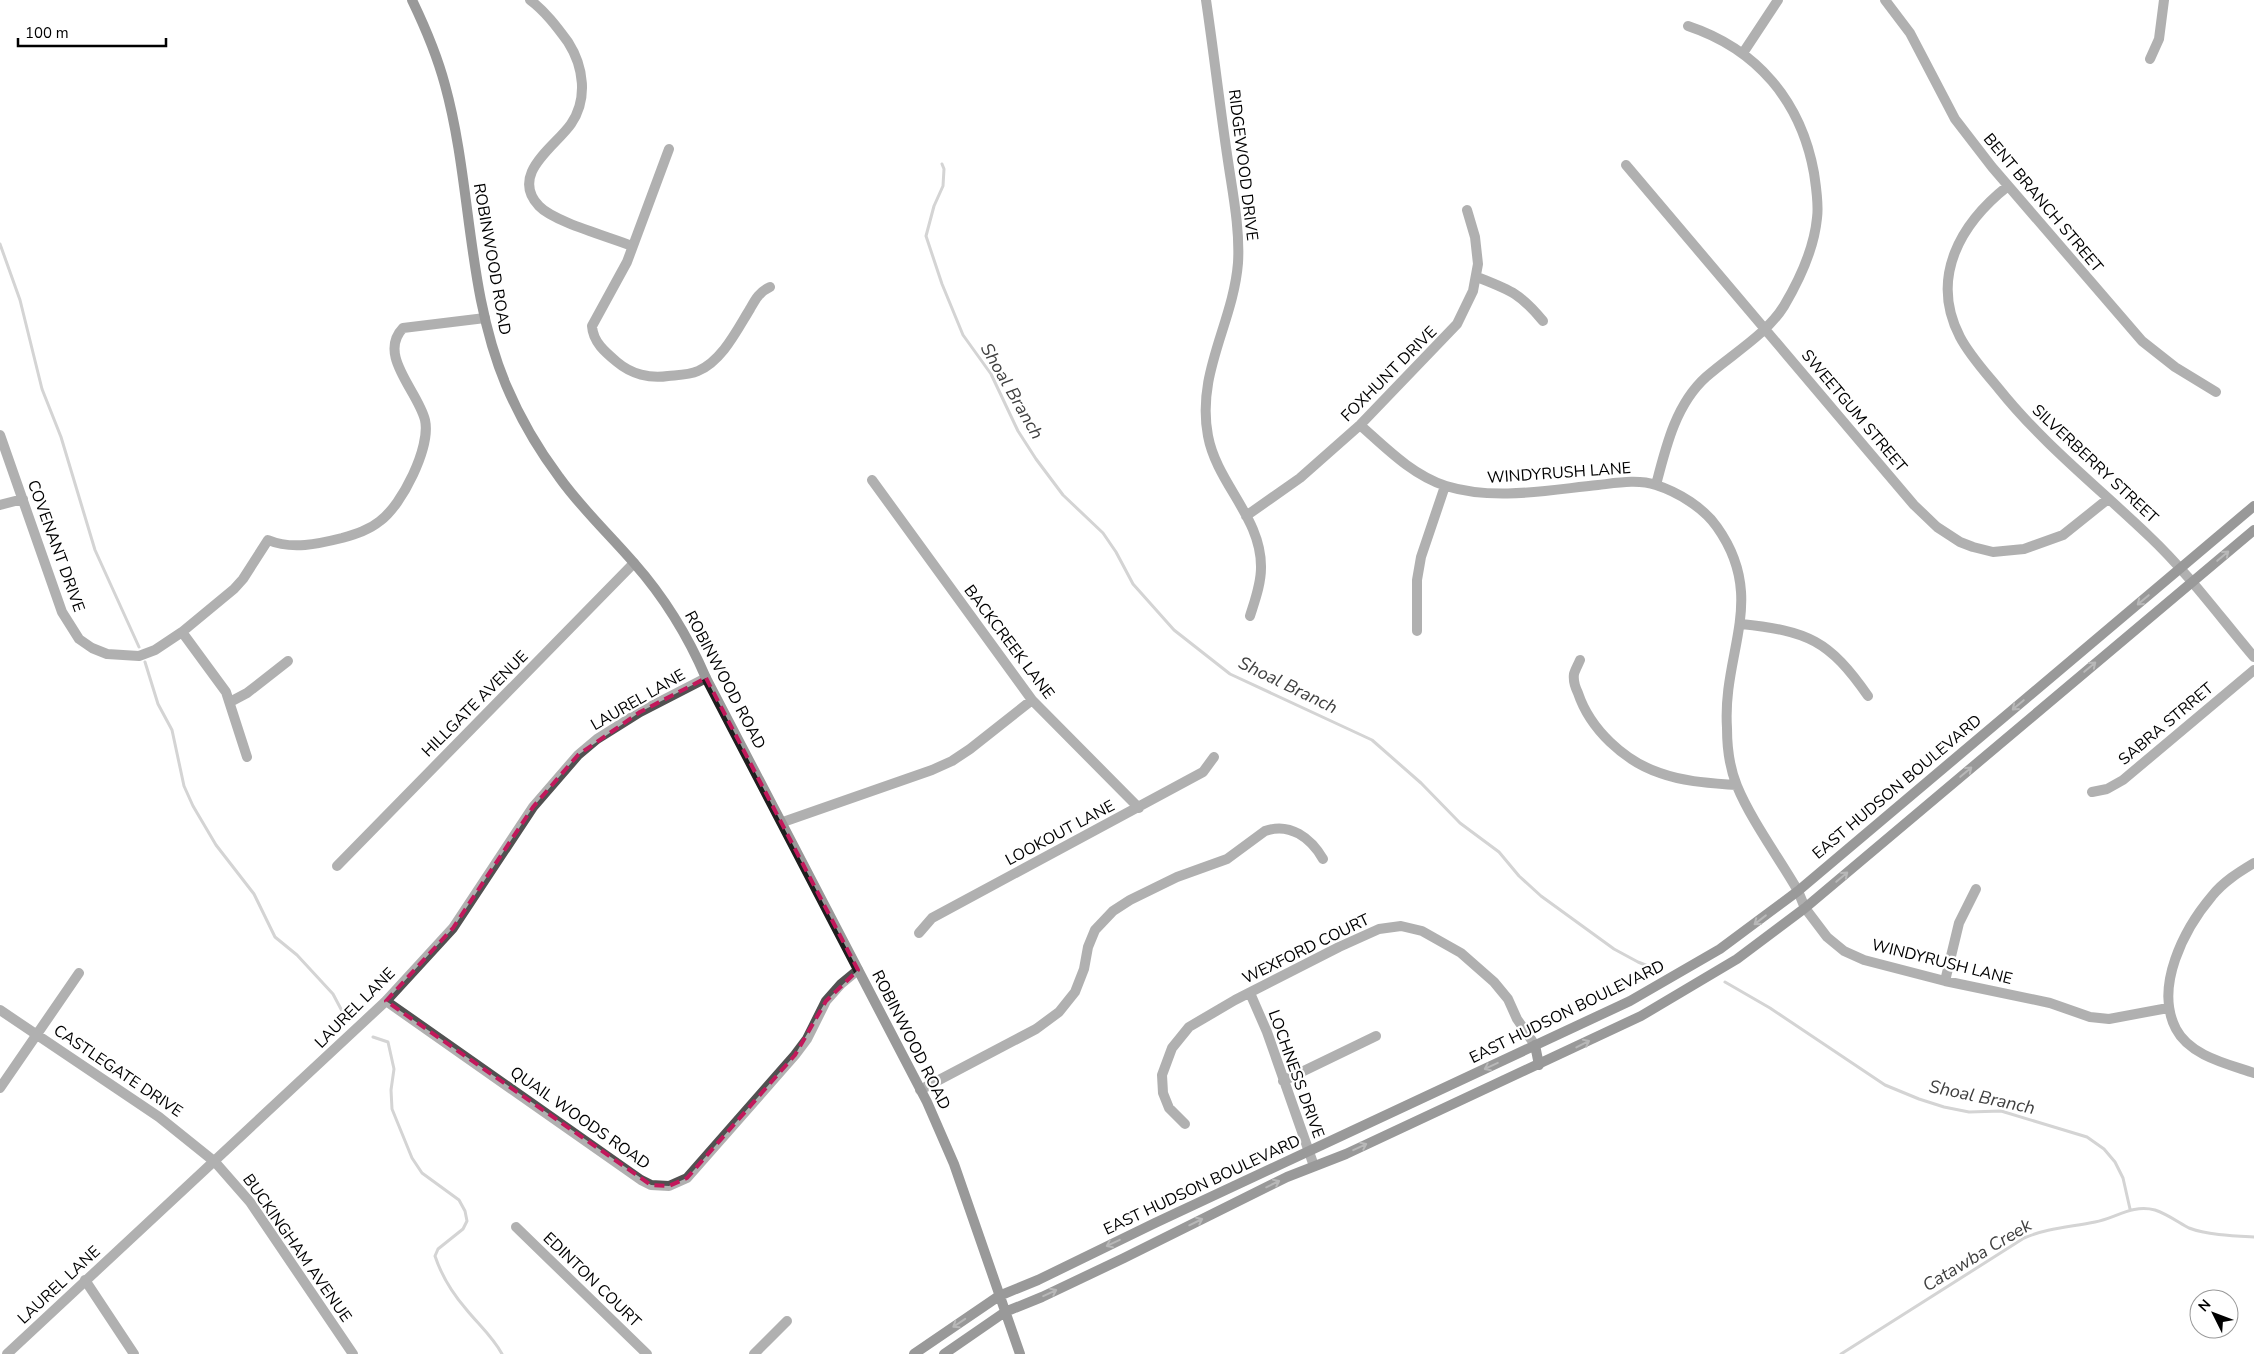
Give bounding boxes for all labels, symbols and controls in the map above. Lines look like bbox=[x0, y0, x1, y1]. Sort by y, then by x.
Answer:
scale bar bbox=[18, 15, 165, 47]
text: 100 m bbox=[25, 23, 69, 43]
street label: RIDGEWOOD DRIVE bbox=[1223, 88, 1263, 242]
street label: BENT BRANCH STREET bbox=[1978, 129, 2108, 278]
street label: ROBINWOOD ROAD bbox=[468, 181, 516, 337]
street label: FOXHUNT DRIVE bbox=[1336, 321, 1442, 427]
water label: Shoal Branch bbox=[975, 338, 1049, 444]
street label: SWEETGUM STREET bbox=[1796, 345, 1912, 477]
street label: SILVERBERRY STREET bbox=[2027, 400, 2163, 529]
street label: WINDYRUSH LANE bbox=[1486, 457, 1632, 489]
street label: COVENANT DRIVE bbox=[22, 477, 90, 615]
one-way arrow bbox=[2216, 550, 2229, 561]
street label: BACKCREEK LANE bbox=[959, 580, 1059, 704]
one-way arrow bbox=[2136, 595, 2149, 606]
street label: ROBINWOOD ROAD bbox=[679, 607, 771, 753]
street label: HILLGATE AVENUE bbox=[417, 646, 533, 762]
water label: Shoal Branch bbox=[1234, 651, 1342, 719]
one-way arrow bbox=[2084, 662, 2097, 673]
street label: LAUREL LANE bbox=[587, 664, 689, 736]
street label: SABRA STRRET bbox=[2114, 677, 2219, 770]
one-way arrow bbox=[2012, 699, 2025, 711]
street label: EAST HUDSON BOULEVARD bbox=[1808, 710, 1986, 864]
one-way arrow bbox=[1960, 766, 1973, 778]
street label: LOOKOUT LANE bbox=[1001, 795, 1119, 871]
one-way arrow bbox=[1836, 871, 1849, 883]
street label: WEXFORD COURT bbox=[1239, 908, 1374, 989]
one-way arrow bbox=[1754, 915, 1767, 926]
street label: WINDYRUSH LANE bbox=[1869, 934, 2015, 990]
street label: EAST HUDSON BOULEVARD bbox=[1466, 955, 1668, 1069]
street label: LAUREL LANE bbox=[310, 963, 400, 1053]
street label: ROBINWOOD ROAD bbox=[866, 967, 956, 1113]
street label: LOCHNESS DRIVE bbox=[1263, 1007, 1329, 1141]
street label: CASTLEGATE DRIVE bbox=[49, 1020, 187, 1122]
one-way arrow bbox=[1575, 1039, 1590, 1048]
street label: QUAIL WOODS ROAD bbox=[506, 1061, 654, 1175]
one-way arrow bbox=[1484, 1062, 1499, 1071]
water label: Shoal Branch bbox=[1927, 1074, 2037, 1120]
street label: EAST HUDSON BOULEVARD bbox=[1100, 1130, 1304, 1240]
one-way arrow bbox=[1352, 1142, 1367, 1152]
street label: BUCKINGHAM AVENUE bbox=[237, 1169, 357, 1327]
one-way arrow bbox=[1266, 1179, 1281, 1189]
water label: Catawba Creek bbox=[1918, 1212, 2037, 1297]
one-way arrow bbox=[1189, 1217, 1204, 1227]
street label: EDINTON COURT bbox=[538, 1227, 646, 1333]
one-way arrow bbox=[1106, 1239, 1121, 1249]
street label: LAUREL LANE bbox=[13, 1241, 105, 1329]
one-way arrow bbox=[1042, 1288, 1057, 1298]
north arrow bbox=[2189, 1289, 2239, 1339]
text: N bbox=[2194, 1295, 2215, 1316]
one-way arrow bbox=[952, 1318, 966, 1328]

